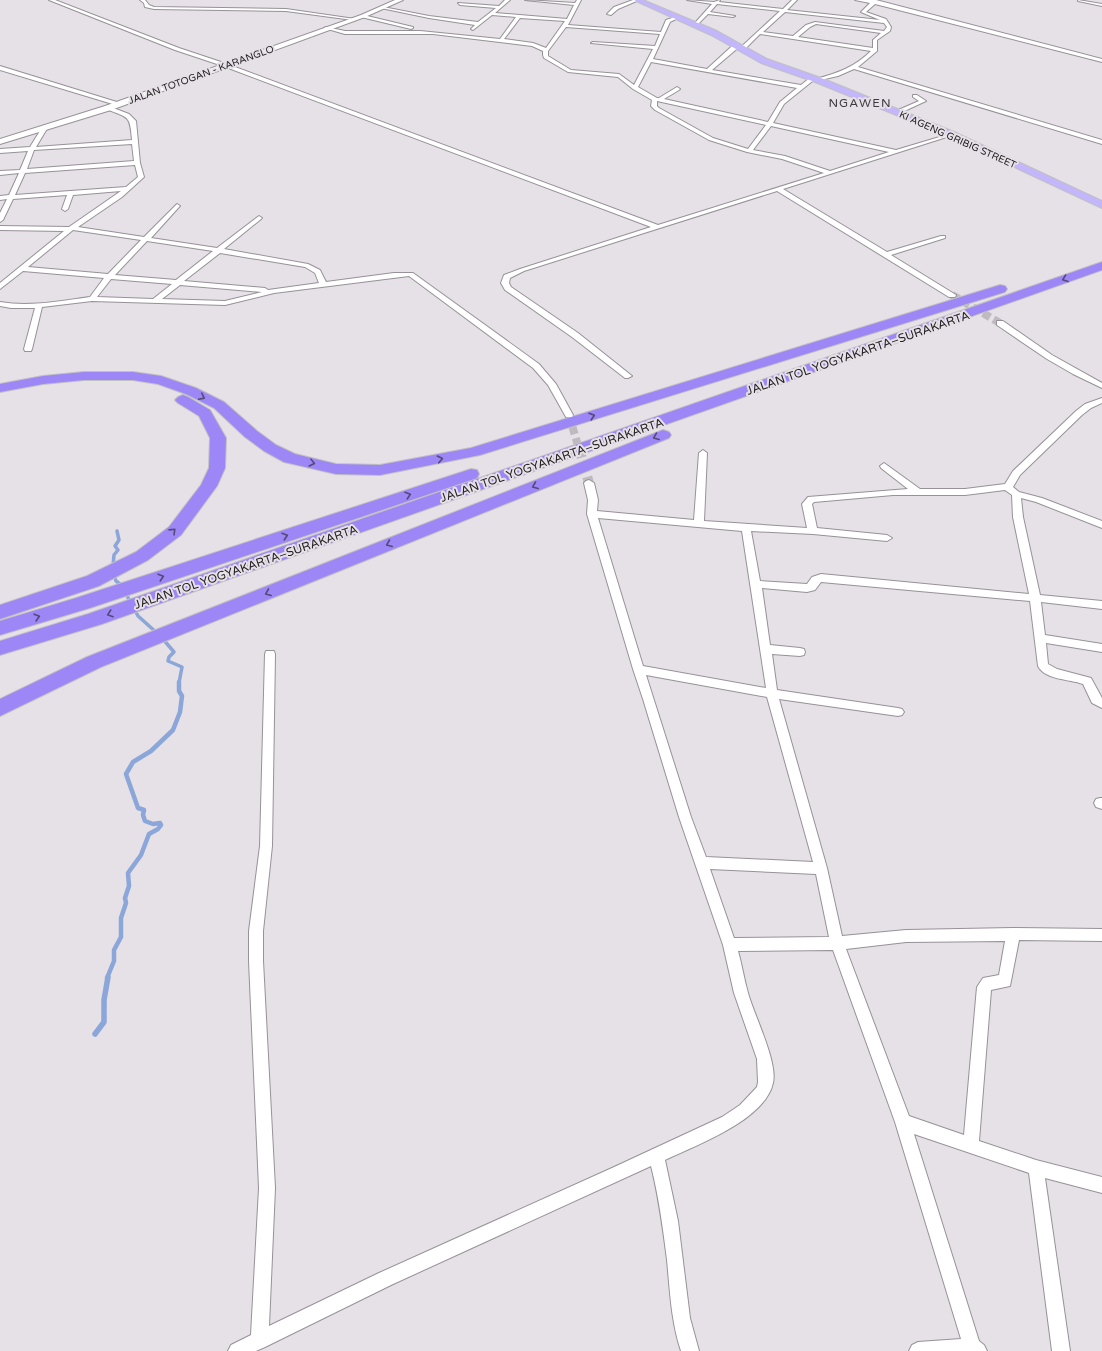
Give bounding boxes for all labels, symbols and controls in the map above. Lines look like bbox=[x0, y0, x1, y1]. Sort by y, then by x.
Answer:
street label: JALAN TOTOGAN - KARANGLO bbox=[127, 43, 276, 107]
district label: NGAWEN bbox=[828, 96, 892, 110]
street label: KI AGENG GRIBIG STREET bbox=[897, 109, 1018, 171]
one-way arrow bbox=[1062, 275, 1069, 283]
street label: JALAN TOL YOGYAKARTA–SURAKARTA bbox=[745, 308, 972, 398]
one-way arrow bbox=[198, 392, 206, 400]
one-way arrow bbox=[588, 412, 595, 420]
street label: JALAN TOL YOGYAKARTA–SURAKARTA bbox=[439, 415, 666, 505]
one-way arrow bbox=[653, 433, 660, 441]
one-way arrow bbox=[437, 456, 443, 464]
one-way arrow bbox=[309, 459, 315, 467]
one-way arrow bbox=[532, 481, 539, 489]
one-way arrow bbox=[404, 491, 411, 500]
street label: JALAN TOL YOGYAKARTA–SURAKARTA bbox=[133, 522, 360, 612]
one-way arrow bbox=[168, 528, 176, 536]
one-way arrow bbox=[281, 532, 288, 541]
one-way arrow bbox=[385, 540, 392, 548]
one-way arrow bbox=[158, 573, 165, 582]
one-way arrow bbox=[265, 588, 272, 596]
one-way arrow bbox=[106, 610, 113, 618]
one-way arrow bbox=[34, 613, 41, 622]

